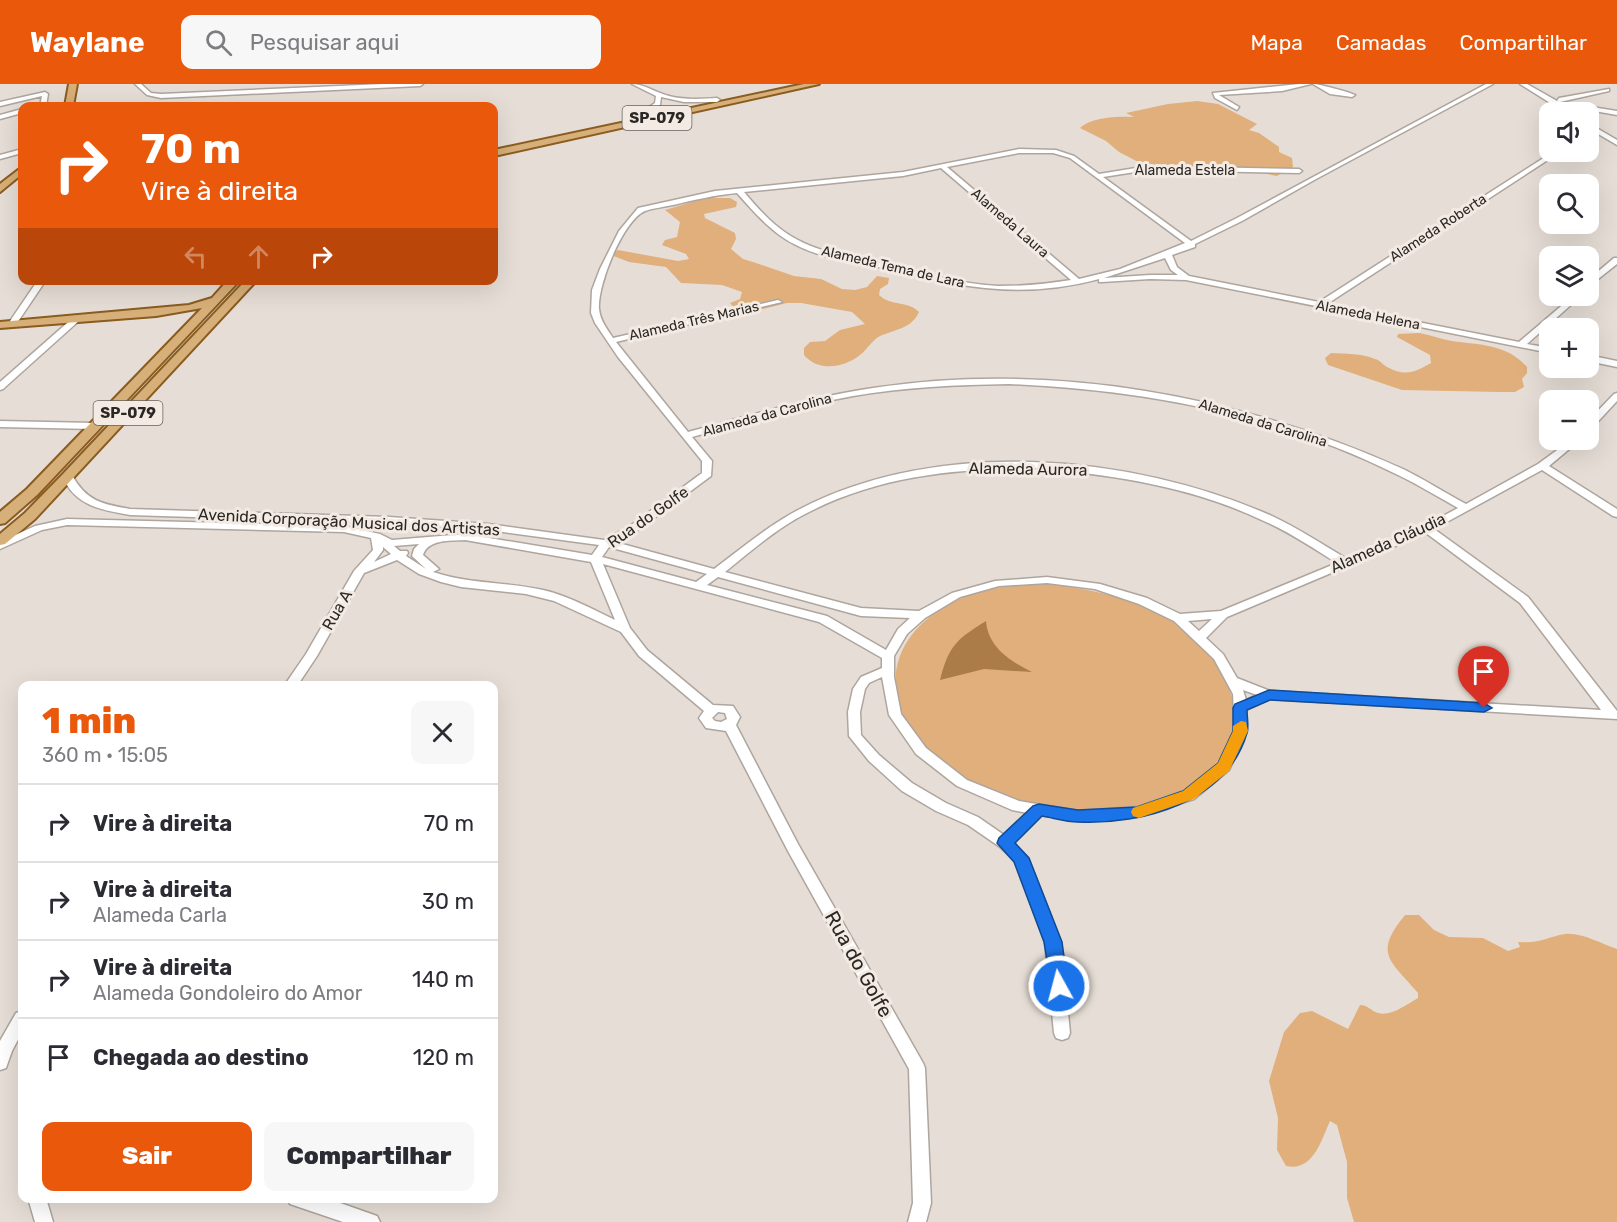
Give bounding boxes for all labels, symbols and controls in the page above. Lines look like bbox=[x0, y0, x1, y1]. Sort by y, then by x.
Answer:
search box bbox=[181, 15, 601, 69]
text: Waylane bbox=[30, 26, 145, 59]
icon: search bbox=[202, 26, 235, 59]
text: Pesquisar aqui bbox=[250, 29, 399, 56]
text: Mapa bbox=[1250, 30, 1303, 55]
text: Camadas bbox=[1336, 30, 1426, 55]
text: Compartilhar bbox=[1459, 30, 1587, 55]
map controls bbox=[1539, 102, 1599, 450]
button: sound bbox=[1539, 102, 1599, 162]
road number: SP-079 bbox=[622, 106, 692, 130]
text: 70 m bbox=[141, 124, 241, 174]
icon: right bbox=[42, 126, 120, 204]
street label: Alameda Estela bbox=[1135, 162, 1235, 179]
button: search bbox=[1539, 174, 1599, 234]
text: Vire à direita bbox=[141, 175, 298, 207]
street label: Alameda Laura bbox=[968, 185, 1052, 261]
street label: Alameda Roberta bbox=[1386, 190, 1490, 266]
icon: left bbox=[179, 240, 212, 273]
icon: ahead bbox=[242, 240, 275, 273]
icon: right bbox=[305, 240, 338, 273]
street label: Alameda Tema de Lara bbox=[820, 242, 966, 292]
button: layers bbox=[1539, 246, 1599, 306]
street label: Alameda Helena bbox=[1315, 297, 1421, 333]
street label: Alameda Três Marias bbox=[627, 298, 761, 344]
button: + bbox=[1539, 318, 1599, 378]
street label: Alameda da Carolina bbox=[701, 390, 833, 440]
button: − bbox=[1539, 390, 1599, 450]
street label: Alameda da Carolina bbox=[1197, 395, 1329, 451]
road number: SP-079 bbox=[94, 401, 162, 425]
street label: Alameda Aurora bbox=[969, 458, 1087, 480]
street label: Rua do Golfe bbox=[604, 482, 692, 552]
street label: Avenida Corporação Musical dos Artistas bbox=[198, 505, 500, 539]
street label: Alameda Cláudia bbox=[1327, 509, 1449, 577]
street label: Rua A bbox=[318, 586, 356, 633]
pin bbox=[1458, 646, 1509, 708]
icon: arrive bbox=[1467, 655, 1500, 688]
text: 1 min bbox=[42, 699, 136, 742]
button: close bbox=[411, 701, 474, 764]
text: 360 m · 15:05 bbox=[42, 743, 168, 767]
icon: right bbox=[42, 807, 75, 840]
text: Vire à direita bbox=[93, 810, 232, 837]
text: 70 m bbox=[424, 810, 474, 837]
text: Vire à direita bbox=[93, 876, 232, 903]
icon: right bbox=[42, 885, 75, 918]
text: 30 m bbox=[422, 888, 474, 915]
text: Alameda Carla bbox=[93, 903, 227, 927]
street label: Rua do Golfe bbox=[820, 907, 898, 1021]
text: Vire à direita bbox=[93, 954, 232, 981]
position arrow bbox=[1027, 954, 1091, 1018]
icon: right bbox=[42, 963, 75, 996]
text: 140 m bbox=[412, 966, 474, 993]
text: Alameda Gondoleiro do Amor bbox=[93, 981, 362, 1005]
icon: arrive bbox=[42, 1041, 75, 1074]
text: Chegada ao destino bbox=[93, 1044, 309, 1071]
text: 120 m bbox=[413, 1044, 474, 1071]
button: Sair bbox=[42, 1122, 252, 1191]
button: Compartilhar bbox=[264, 1122, 474, 1191]

